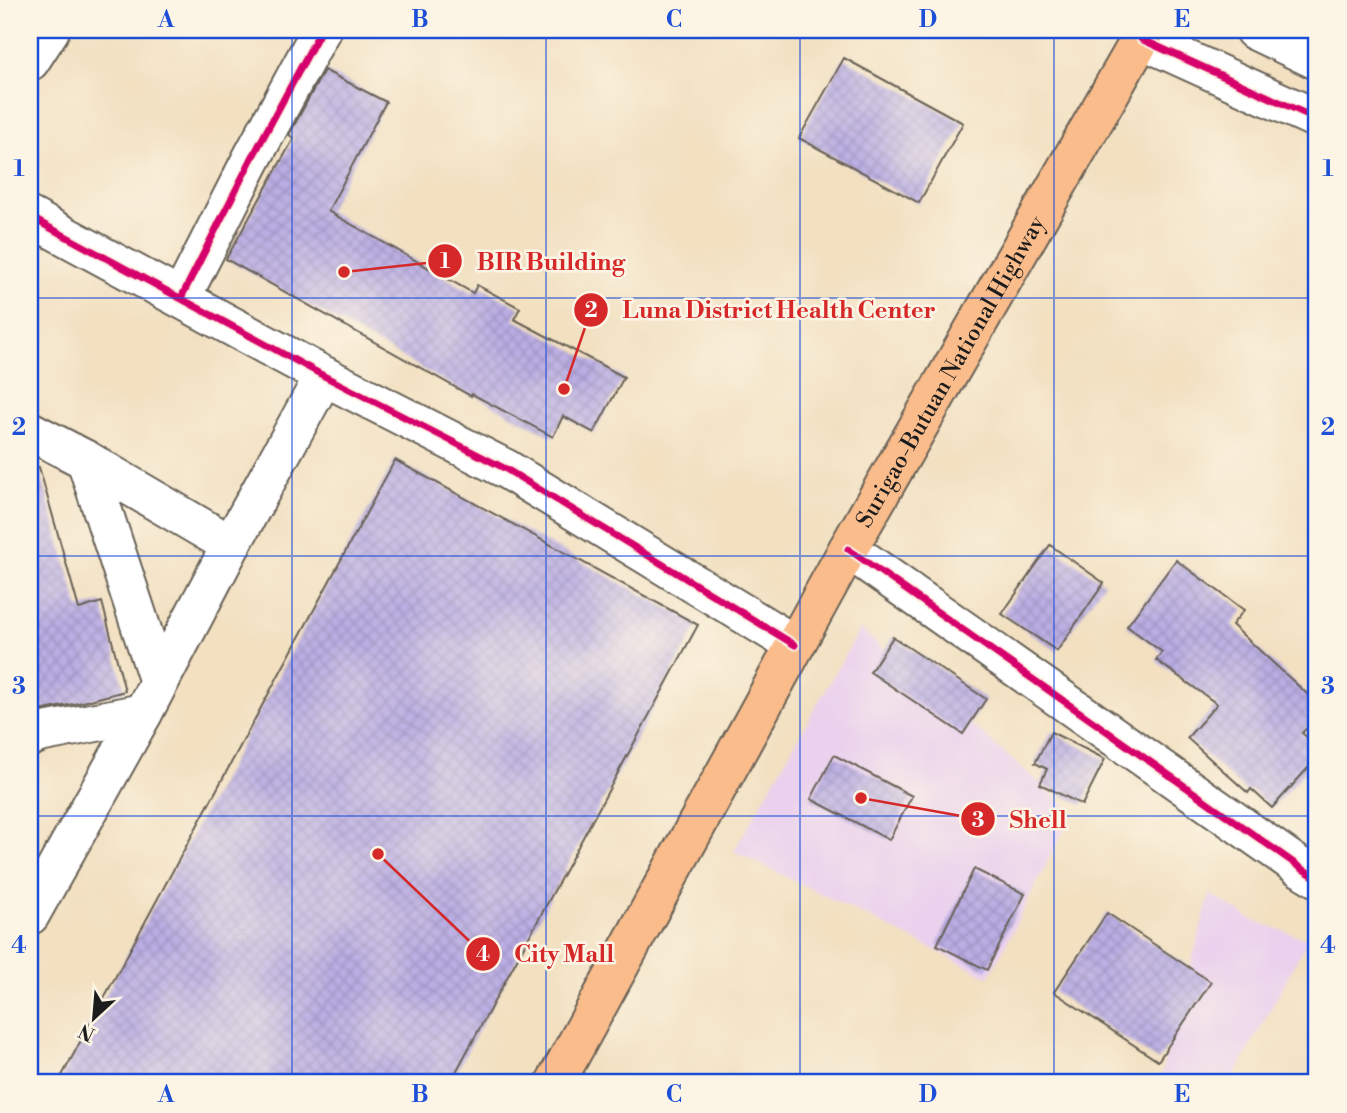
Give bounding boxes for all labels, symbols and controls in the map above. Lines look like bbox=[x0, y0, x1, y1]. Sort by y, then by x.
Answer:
text: A bbox=[157, 6, 175, 34]
text: B bbox=[411, 6, 429, 34]
text: C bbox=[666, 6, 682, 34]
text: D bbox=[919, 6, 937, 34]
text: E bbox=[1174, 6, 1190, 34]
text: 1 bbox=[13, 155, 25, 183]
text: 1 bbox=[1322, 155, 1334, 183]
street label: Surigao-Butuan National Highway bbox=[850, 210, 1052, 533]
callout: BIR Building bbox=[428, 239, 639, 284]
text: BIR Building bbox=[477, 248, 627, 278]
text: 1 bbox=[440, 249, 450, 275]
callout: Luna District Health Center bbox=[574, 288, 950, 333]
text: Luna District Health Center bbox=[622, 296, 936, 326]
text: 2 bbox=[584, 298, 598, 324]
text: 2 bbox=[12, 414, 26, 442]
text: 2 bbox=[1321, 414, 1335, 442]
text: 3 bbox=[12, 673, 26, 701]
text: 3 bbox=[1321, 673, 1335, 701]
callout: Shell bbox=[961, 797, 1081, 842]
text: Shell bbox=[1009, 806, 1067, 836]
text: 3 bbox=[972, 808, 984, 834]
callout: City Mall bbox=[465, 931, 628, 976]
text: 4 bbox=[11, 932, 27, 960]
text: 4 bbox=[1320, 932, 1336, 960]
text: City Mall bbox=[514, 940, 614, 970]
text: 4 bbox=[476, 942, 490, 968]
north arrow bbox=[60, 984, 130, 1054]
text: N bbox=[75, 1018, 99, 1046]
text: A bbox=[157, 1081, 175, 1109]
text: B bbox=[411, 1081, 429, 1109]
text: C bbox=[666, 1081, 682, 1109]
text: D bbox=[919, 1081, 937, 1109]
text: E bbox=[1174, 1081, 1190, 1109]

